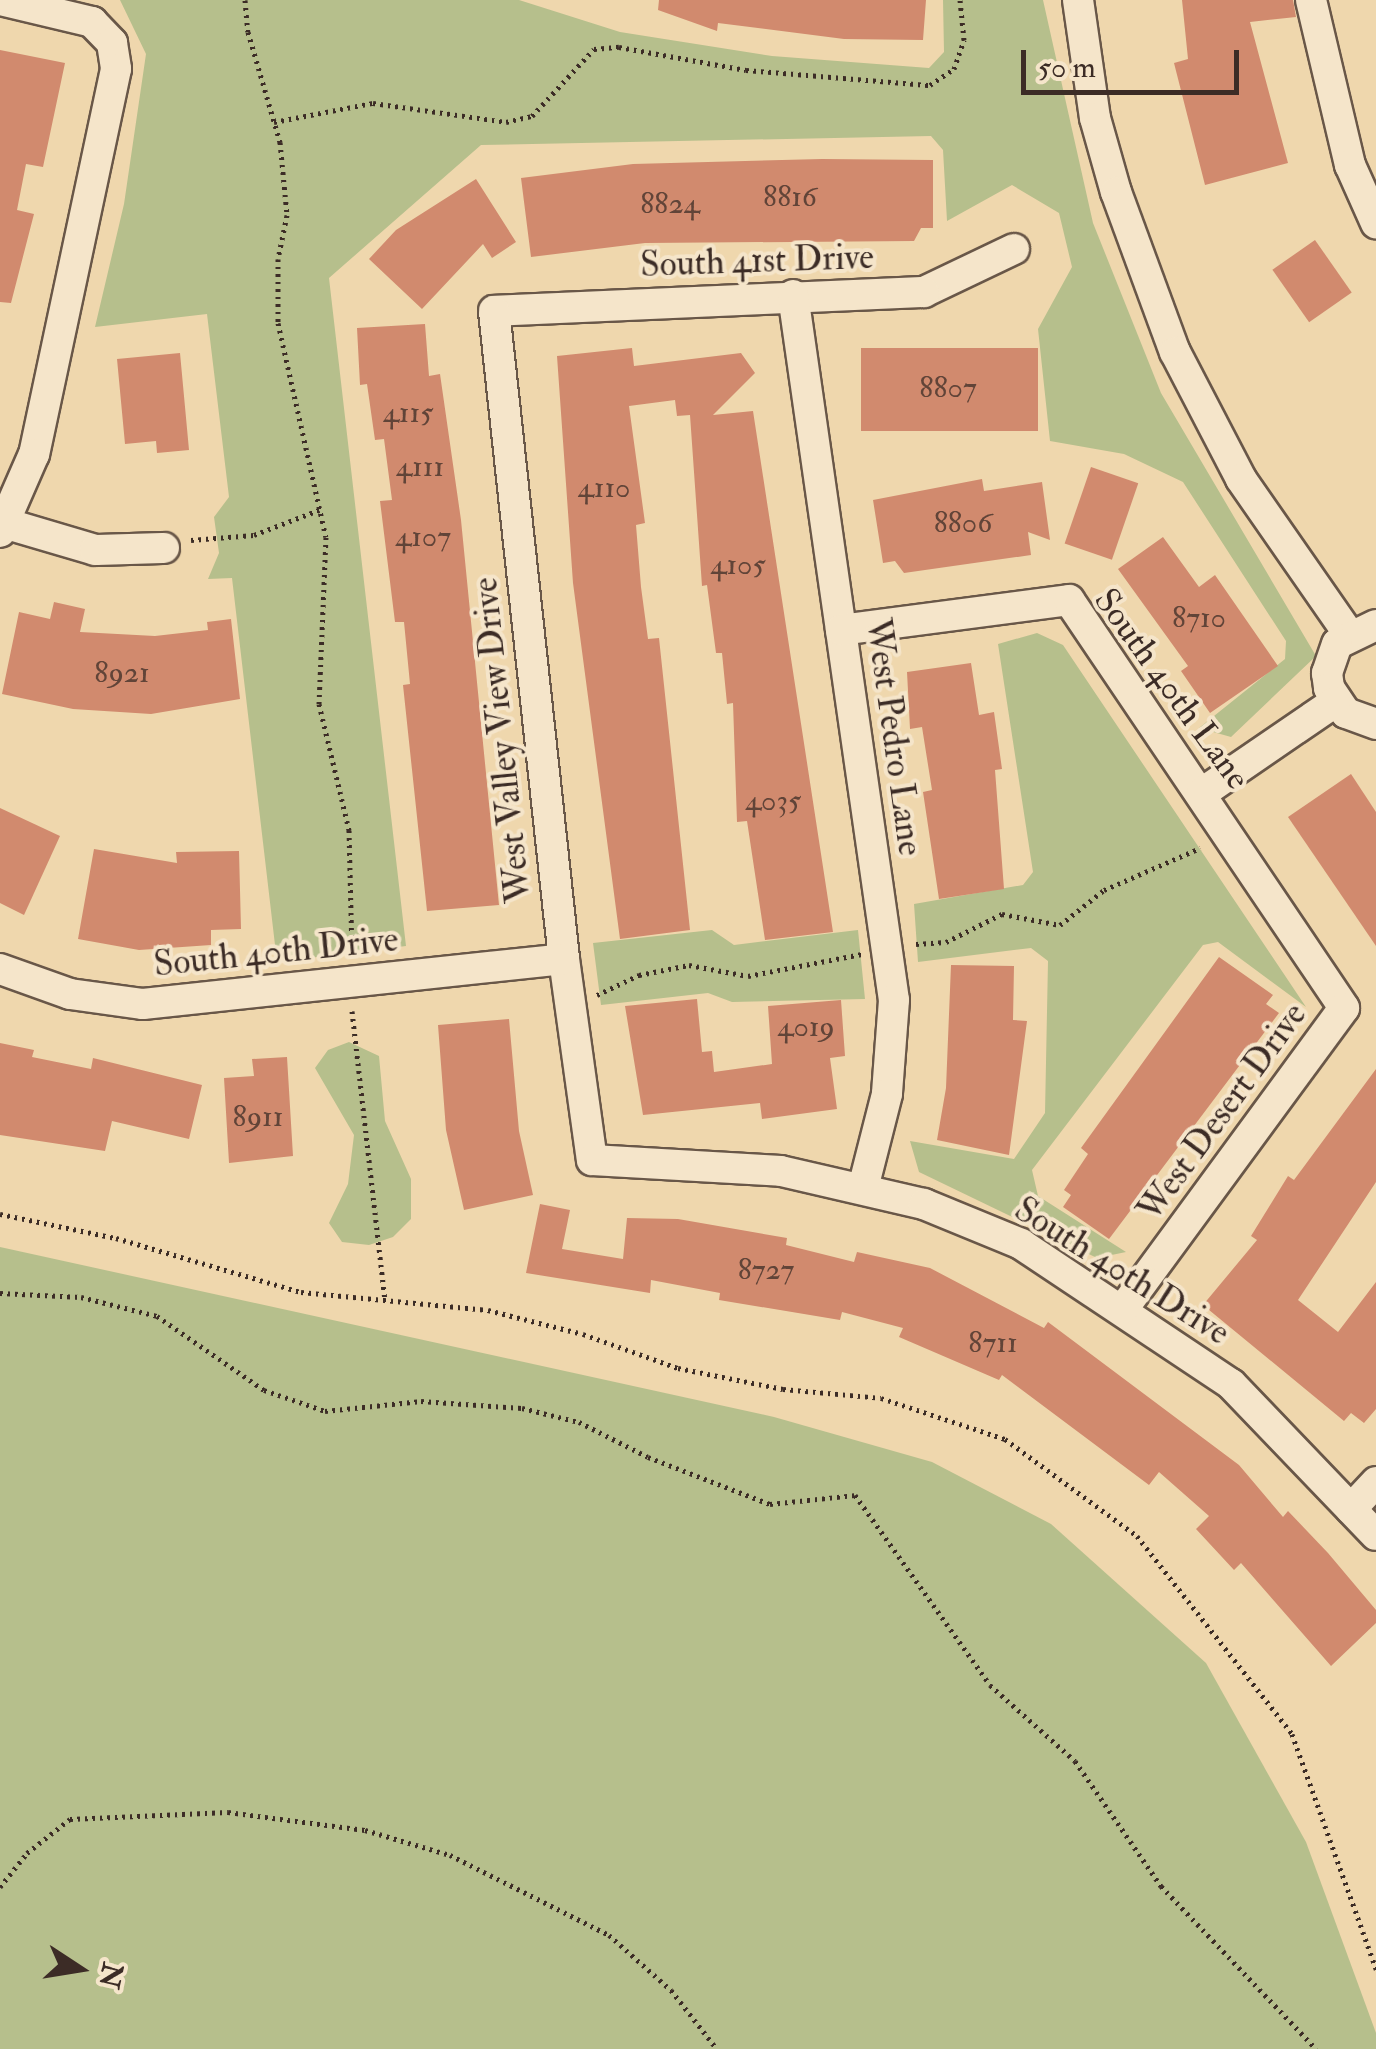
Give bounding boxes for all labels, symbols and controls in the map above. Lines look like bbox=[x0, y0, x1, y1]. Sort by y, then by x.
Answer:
scale bar bbox=[1026, 30, 1244, 92]
text: 50 m bbox=[1038, 49, 1096, 86]
house number: 8816 bbox=[763, 179, 817, 215]
house number: 8824 bbox=[640, 186, 700, 222]
street label: South 41st Drive bbox=[640, 236, 874, 286]
house number: 8807 bbox=[919, 370, 977, 406]
house number: 4115 bbox=[383, 395, 433, 431]
house number: 4111 bbox=[396, 449, 444, 485]
house number: 4110 bbox=[578, 470, 630, 506]
house number: 8806 bbox=[934, 505, 992, 541]
house number: 4107 bbox=[395, 519, 451, 555]
house number: 4105 bbox=[710, 547, 766, 583]
street label: West Valley View Drive bbox=[464, 575, 540, 905]
street label: South 40th Lane bbox=[1085, 581, 1259, 797]
house number: 8710 bbox=[1172, 600, 1226, 636]
street label: West Pedro Lane bbox=[857, 616, 931, 858]
house number: 8921 bbox=[94, 655, 150, 691]
house number: 4035 bbox=[745, 783, 801, 819]
street label: South 40th Drive bbox=[152, 918, 400, 986]
street label: West Desert Drive bbox=[1129, 995, 1315, 1229]
house number: 4019 bbox=[777, 1009, 835, 1045]
house number: 8911 bbox=[233, 1099, 283, 1135]
street label: South 40th Drive bbox=[1007, 1188, 1237, 1354]
house number: 8727 bbox=[738, 1252, 794, 1288]
house number: 8711 bbox=[968, 1325, 1018, 1361]
north arrow bbox=[30, 1919, 130, 2019]
text: N bbox=[90, 1959, 130, 1991]

